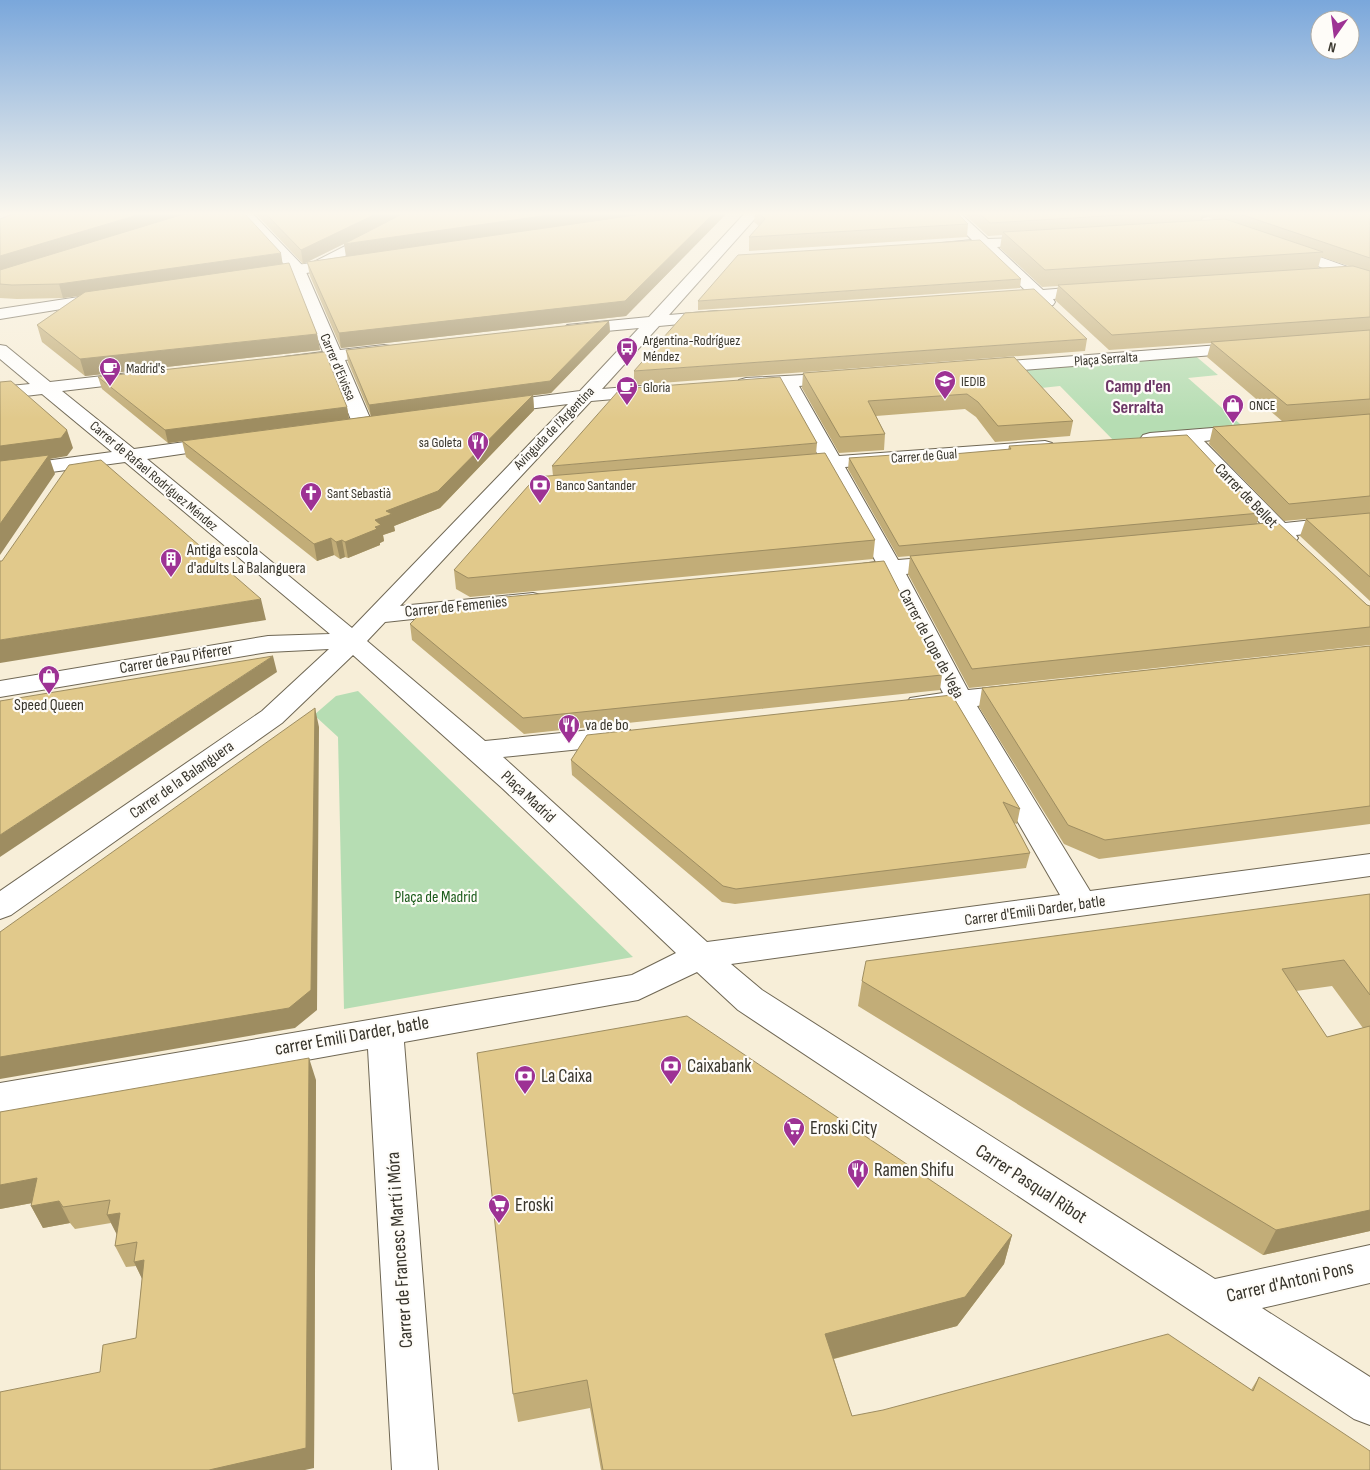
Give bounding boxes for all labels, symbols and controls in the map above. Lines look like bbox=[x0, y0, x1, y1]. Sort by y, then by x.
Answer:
north arrow bbox=[1310, 10, 1360, 60]
text: N bbox=[1326, 38, 1338, 56]
street label: Carrer d'Eivissa bbox=[316, 331, 360, 403]
place label: Argentina-Rodríguez Méndez bbox=[642, 332, 740, 365]
bus stop icon: Argentina-Rodríguez Méndez bbox=[615, 336, 639, 367]
street label: Plaça Serralta bbox=[1074, 348, 1138, 370]
cafe icon: Madrid's bbox=[98, 356, 122, 387]
place label: Madrid's bbox=[126, 360, 165, 377]
school or university icon: IEDIB bbox=[933, 369, 957, 400]
place label: IEDIB bbox=[961, 373, 986, 390]
cafe icon: Gloria bbox=[615, 375, 639, 406]
district label: Camp d'en Serralta bbox=[1105, 376, 1171, 418]
place label: Gloria bbox=[643, 379, 670, 396]
street label: Avinguda de l'Argentina bbox=[509, 383, 598, 474]
shop icon: ONCE bbox=[1221, 393, 1245, 424]
place label: ONCE bbox=[1249, 397, 1276, 414]
street label: Carrer de Rafael Rodríguez Méndez bbox=[86, 417, 222, 535]
restaurant icon: sa Goleta bbox=[466, 430, 490, 461]
place label: sa Goleta bbox=[419, 434, 462, 451]
street label: Carrer de Gual bbox=[890, 445, 958, 467]
street label: Carrer de Bellet bbox=[1210, 460, 1282, 532]
bank icon: Banco Santander bbox=[528, 473, 552, 504]
place label: Banco Santander bbox=[556, 477, 636, 494]
church icon: Sant Sebastià bbox=[299, 481, 323, 512]
place label: Sant Sebastià bbox=[327, 485, 391, 502]
place label: Antiga escola d'adults La Balanguera bbox=[186, 541, 306, 578]
building icon: Antiga escola d'adults La Balanguera bbox=[159, 547, 183, 578]
street label: Carrer de Lope de Vega bbox=[894, 586, 968, 702]
street label: Carrer de Femenies bbox=[404, 592, 508, 622]
street label: Carrer de Pau Piferrer bbox=[118, 640, 234, 678]
shop icon: Speed Queen bbox=[37, 664, 61, 695]
place label: Speed Queen bbox=[14, 696, 84, 715]
restaurant icon: va de bo bbox=[557, 713, 581, 744]
place label: va de bo bbox=[585, 716, 629, 735]
street label: Carrer de la Balanguera bbox=[126, 737, 238, 823]
street label: Plaça Madrid bbox=[497, 767, 559, 827]
park label: Plaça de Madrid bbox=[394, 888, 478, 907]
street label: Carrer d'Emili Darder, batle bbox=[963, 892, 1107, 930]
street label: carrer Emili Darder, batle bbox=[273, 1011, 431, 1061]
bank icon: Caixabank bbox=[659, 1054, 683, 1085]
place label: Caixabank bbox=[687, 1055, 752, 1078]
bank icon: La Caixa bbox=[513, 1064, 537, 1095]
place label: La Caixa bbox=[541, 1065, 592, 1088]
supermarket icon: Eroski City bbox=[782, 1116, 806, 1147]
place label: Eroski City bbox=[810, 1117, 878, 1140]
street label: Carrer Pasqual Ribot bbox=[971, 1139, 1091, 1229]
street label: Carrer de Francesc Martí i Móra bbox=[382, 1151, 418, 1349]
restaurant icon: Ramen Shifu bbox=[846, 1158, 870, 1189]
place label: Ramen Shifu bbox=[874, 1159, 954, 1182]
supermarket icon: Eroski bbox=[487, 1193, 511, 1224]
place label: Eroski bbox=[515, 1194, 553, 1217]
street label: Carrer d'Antoni Pons bbox=[1224, 1256, 1356, 1308]

